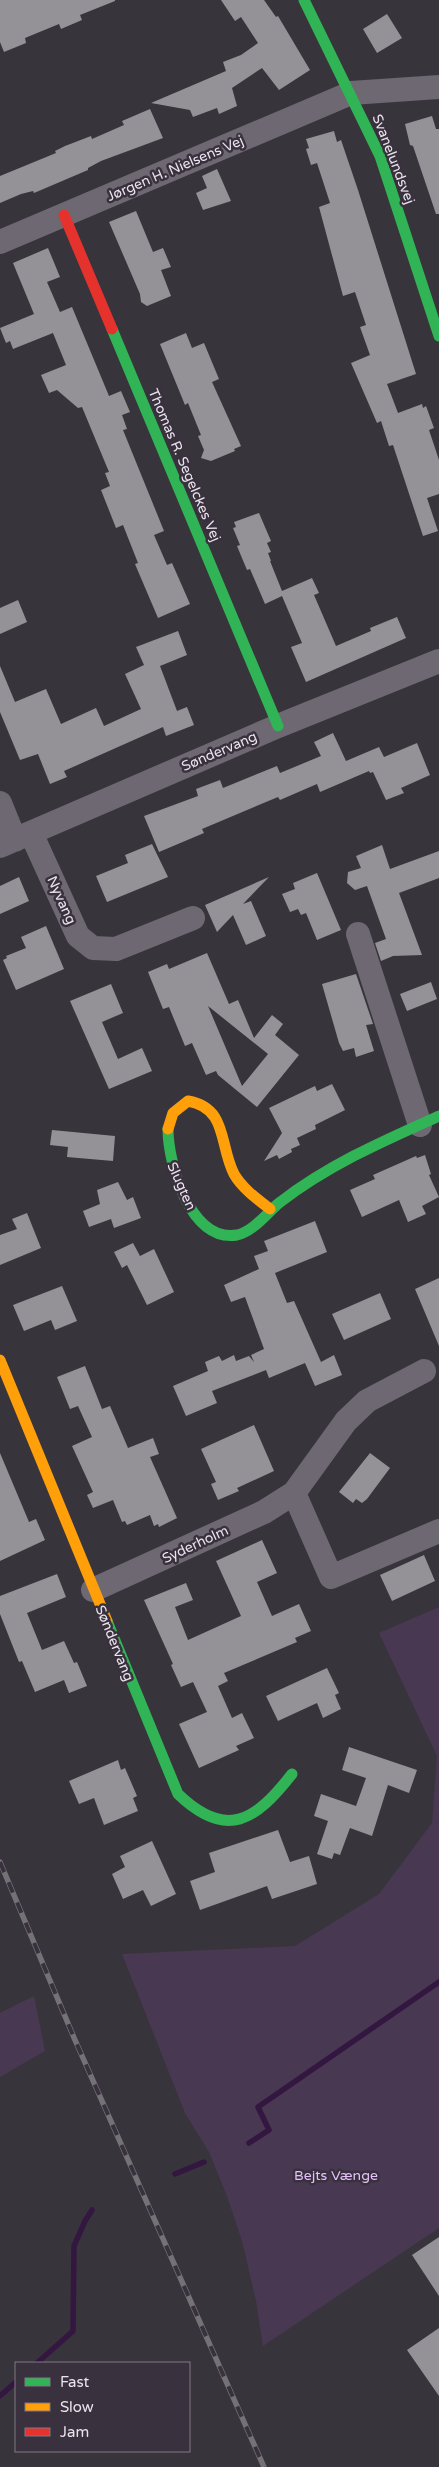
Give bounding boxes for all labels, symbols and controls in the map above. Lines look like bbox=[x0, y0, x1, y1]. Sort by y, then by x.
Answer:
street label: Svanelundsvej bbox=[369, 112, 418, 206]
street label: Jørgen H. Nielsens Vej bbox=[104, 132, 246, 205]
street label: Thomas R. Segelckes Vej bbox=[145, 386, 224, 544]
street label: Søndervang bbox=[179, 728, 260, 775]
street label: Nyvang bbox=[43, 873, 80, 927]
street label: Slugten bbox=[163, 1159, 200, 1213]
street label: Syderholm bbox=[159, 1522, 231, 1567]
street label: Søndervang bbox=[92, 1603, 137, 1684]
park label: Bejts Vænge bbox=[294, 2167, 378, 2184]
legend bbox=[15, 2362, 190, 2452]
text: Fast bbox=[60, 2373, 90, 2391]
text: Slow bbox=[60, 2398, 94, 2416]
text: Jam bbox=[60, 2423, 89, 2441]

